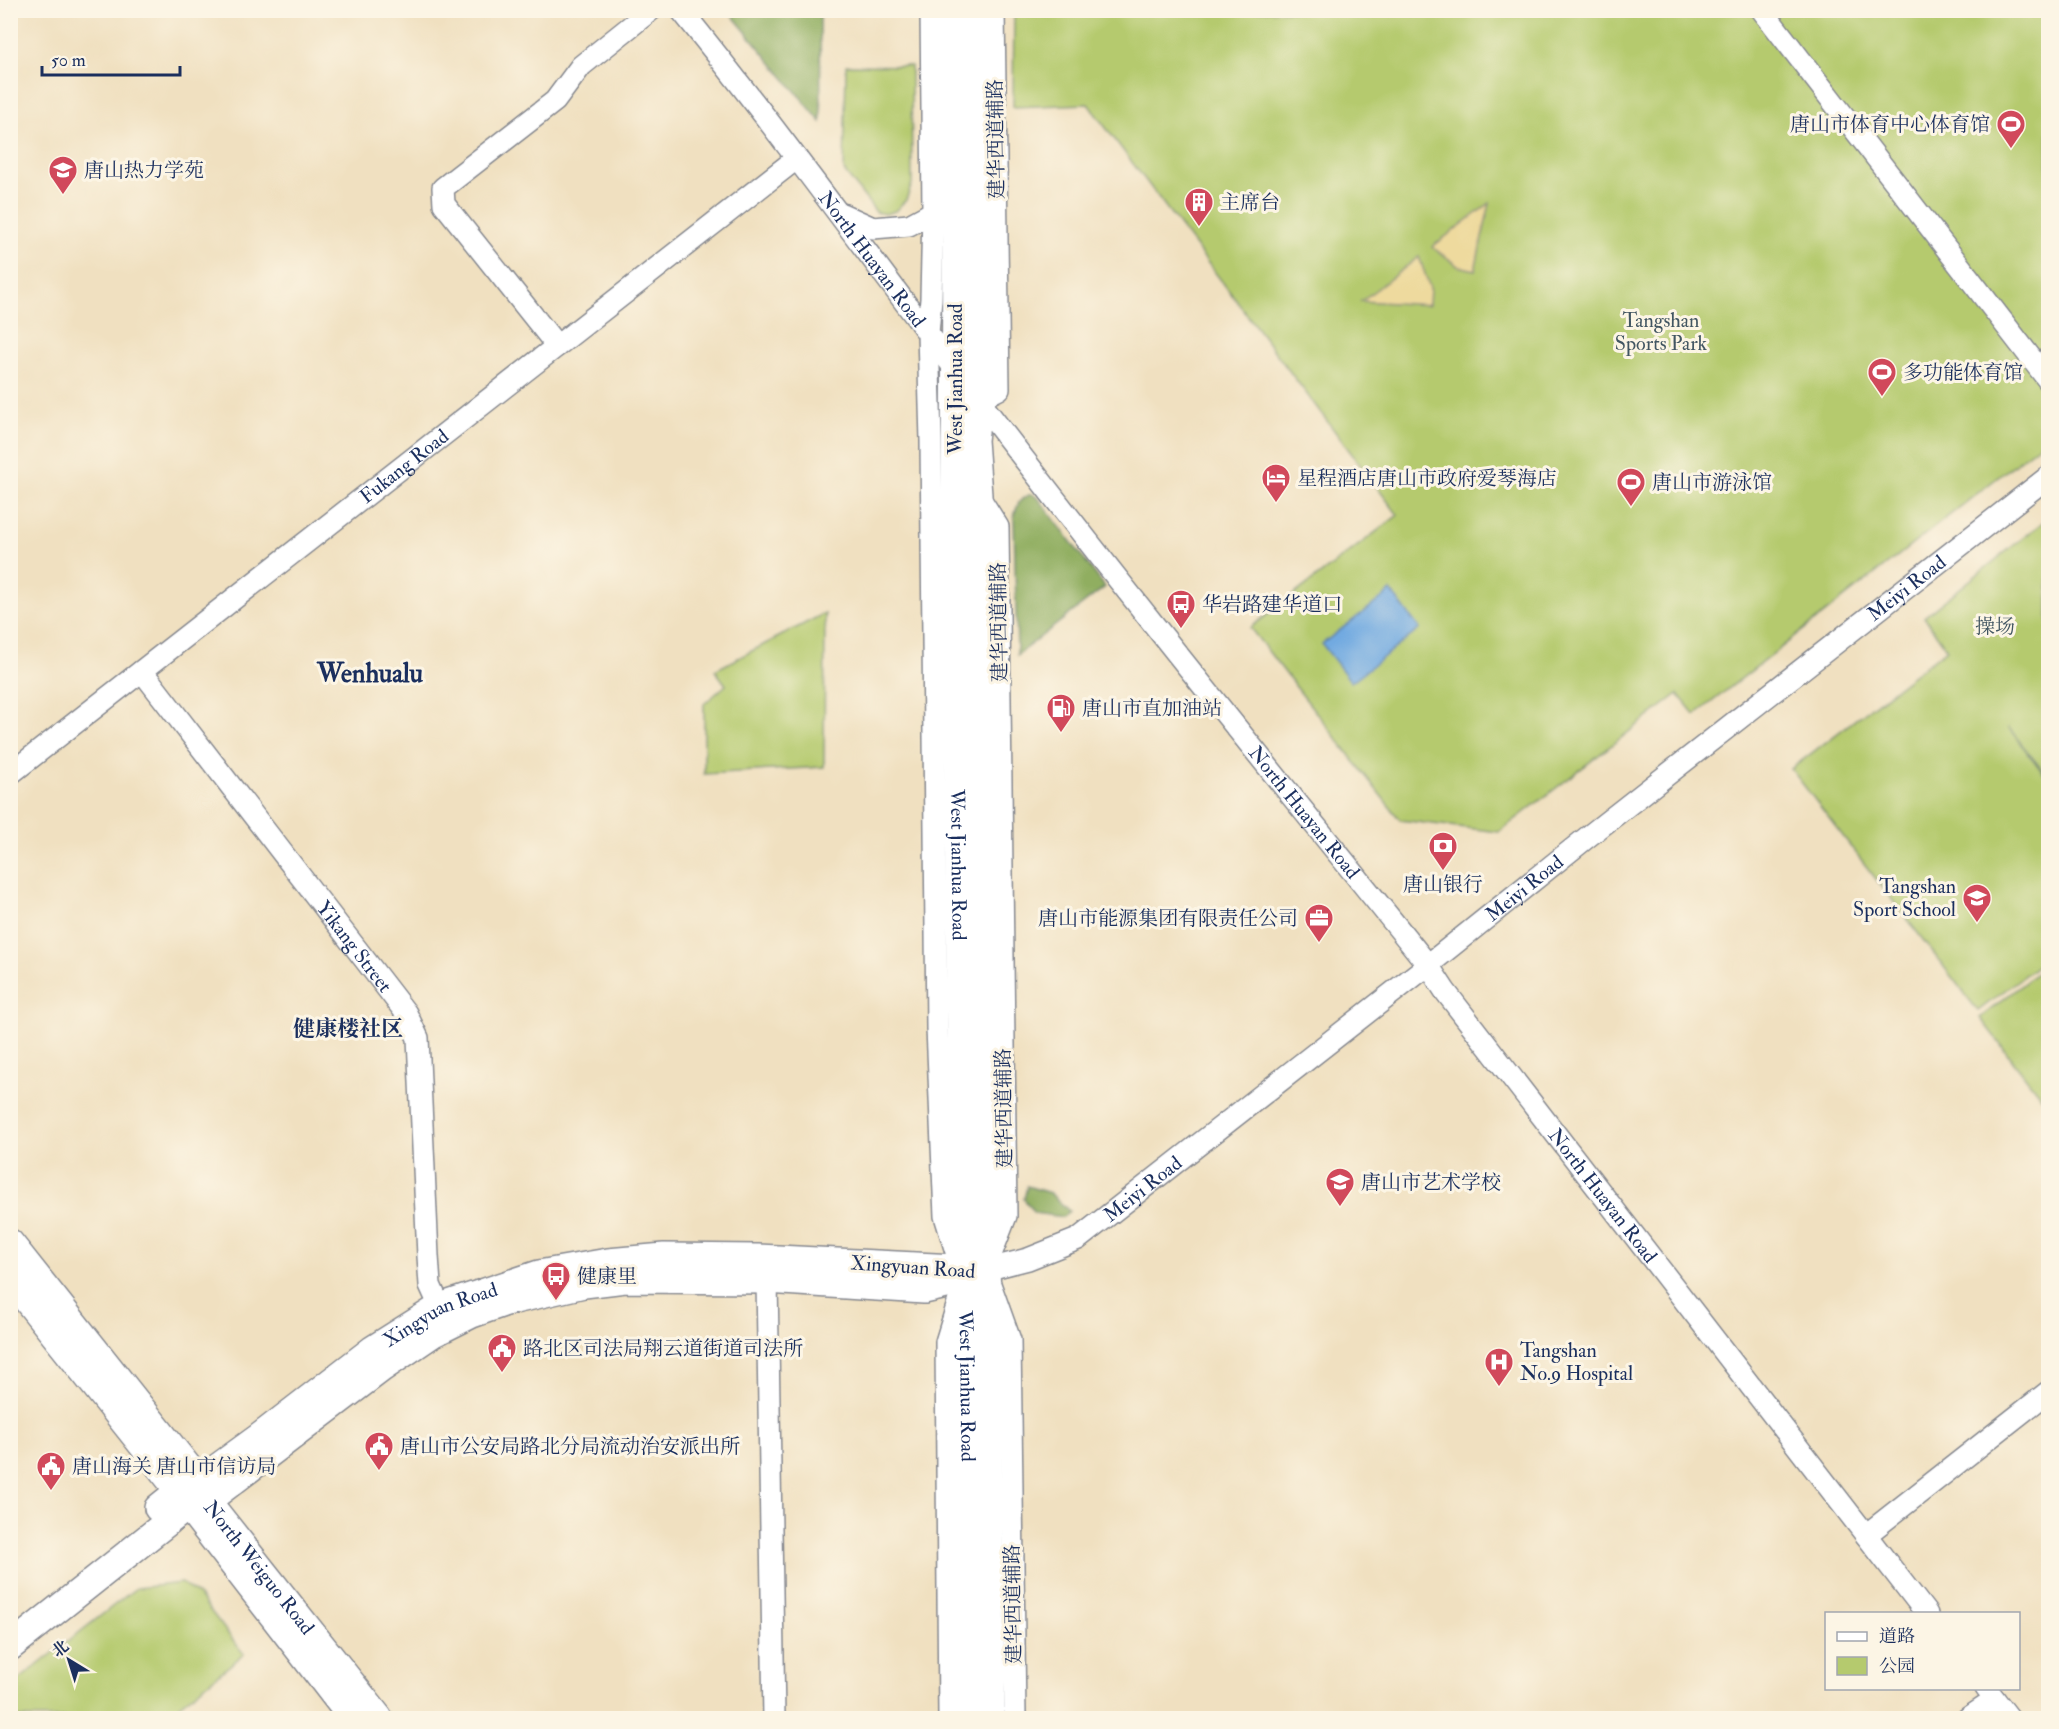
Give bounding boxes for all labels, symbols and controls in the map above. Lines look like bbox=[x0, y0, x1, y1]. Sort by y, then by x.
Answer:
scale bar bbox=[42, 39, 180, 77]
text: 50 m bbox=[51, 49, 86, 72]
street label: 建华西道辅路 bbox=[982, 79, 1010, 199]
sports icon: 唐山市体育中心体育馆 bbox=[1995, 108, 2027, 150]
place label: 唐山市体育中心体育馆 bbox=[1790, 112, 1990, 137]
school or university icon: 唐山热力学苑 bbox=[47, 154, 79, 196]
place label: 唐山热力学苑 bbox=[84, 158, 204, 183]
street label: North Huayan Road bbox=[813, 186, 931, 332]
building icon: 主席台 bbox=[1183, 186, 1215, 228]
place label: 主席台 bbox=[1220, 190, 1280, 215]
street label: West Jianhua Road bbox=[943, 303, 968, 456]
park label: Tangshan Sports Park bbox=[1615, 308, 1708, 357]
sports icon: 多功能体育馆 bbox=[1866, 356, 1898, 398]
place label: 多功能体育馆 bbox=[1903, 360, 2023, 385]
street label: Fukang Road bbox=[354, 423, 453, 508]
hotel icon: 星程酒店唐山市政府爱琴海店 bbox=[1260, 462, 1292, 504]
place label: 星程酒店唐山市政府爱琴海店 bbox=[1297, 466, 1557, 491]
sports icon: 唐山市游泳馆 bbox=[1615, 466, 1647, 508]
place label: 唐山市游泳馆 bbox=[1652, 470, 1772, 495]
street label: Meiyi Road bbox=[1862, 549, 1951, 626]
street label: 建华西道辅路 bbox=[985, 562, 1013, 682]
bus stop icon: 华岩路建华道口 bbox=[1165, 588, 1197, 630]
place label: 华岩路建华道口 bbox=[1202, 592, 1342, 617]
park label: 操场 bbox=[1975, 614, 2015, 639]
district label: Wenhualu bbox=[316, 658, 424, 690]
fuel station icon: 唐山市直加油站 bbox=[1045, 692, 1077, 734]
place label: 唐山市直加油站 bbox=[1082, 696, 1222, 721]
street label: North Huayan Road bbox=[1243, 741, 1366, 884]
street label: West Jianhua Road bbox=[945, 788, 972, 941]
bank icon: 唐山银行 bbox=[1427, 830, 1459, 872]
street label: Meiyi Road bbox=[1480, 849, 1568, 927]
place label: 唐山银行 bbox=[1403, 872, 1483, 897]
place label: Tangshan Sport School bbox=[1853, 874, 1956, 923]
school or university icon: Tangshan Sport School bbox=[1961, 882, 1993, 924]
street label: Yikang Street bbox=[311, 896, 398, 998]
office icon: 唐山市能源集团有限责任公司 bbox=[1303, 902, 1335, 944]
place label: 唐山市能源集团有限责任公司 bbox=[1038, 906, 1298, 931]
district label: 健康楼社区 bbox=[293, 1015, 403, 1043]
street label: 建华西道辅路 bbox=[990, 1048, 1018, 1168]
street label: North Huayan Road bbox=[1543, 1123, 1663, 1268]
street label: Meiyi Road bbox=[1098, 1150, 1187, 1227]
school or university icon: 唐山市艺术学校 bbox=[1324, 1166, 1356, 1208]
place label: 唐山市艺术学校 bbox=[1361, 1170, 1501, 1195]
street label: Xingyuan Road bbox=[850, 1250, 976, 1284]
bus stop icon: 健康里 bbox=[540, 1260, 572, 1302]
place label: 健康里 bbox=[577, 1264, 637, 1289]
street label: Xingyuan Road bbox=[378, 1276, 501, 1352]
street label: West Jianhua Road bbox=[953, 1309, 981, 1462]
public building icon: 路北区司法局翔云道街道司法所 bbox=[486, 1332, 518, 1374]
place label: 路北区司法局翔云道街道司法所 bbox=[523, 1336, 803, 1361]
place label: Tangshan No.9 Hospital bbox=[1520, 1338, 1633, 1387]
hospital icon: Tangshan No.9 Hospital bbox=[1483, 1346, 1515, 1388]
public building icon: 唐山市公安局路北分局流动治安派出所 bbox=[363, 1430, 395, 1472]
place label: 唐山市公安局路北分局流动治安派出所 bbox=[400, 1434, 740, 1459]
public building icon: 唐山海关 唐山市信访局 bbox=[35, 1450, 67, 1492]
place label: 唐山海关 唐山市信访局 bbox=[72, 1454, 276, 1479]
street label: North Weiguo Road bbox=[199, 1495, 320, 1639]
street label: 建华西道辅路 bbox=[999, 1544, 1027, 1664]
legend bbox=[1825, 1612, 2020, 1690]
text: 道路 bbox=[1879, 1625, 1915, 1648]
north arrow bbox=[39, 1630, 99, 1690]
text: 北 bbox=[48, 1636, 73, 1662]
text: 公园 bbox=[1879, 1655, 1915, 1678]

